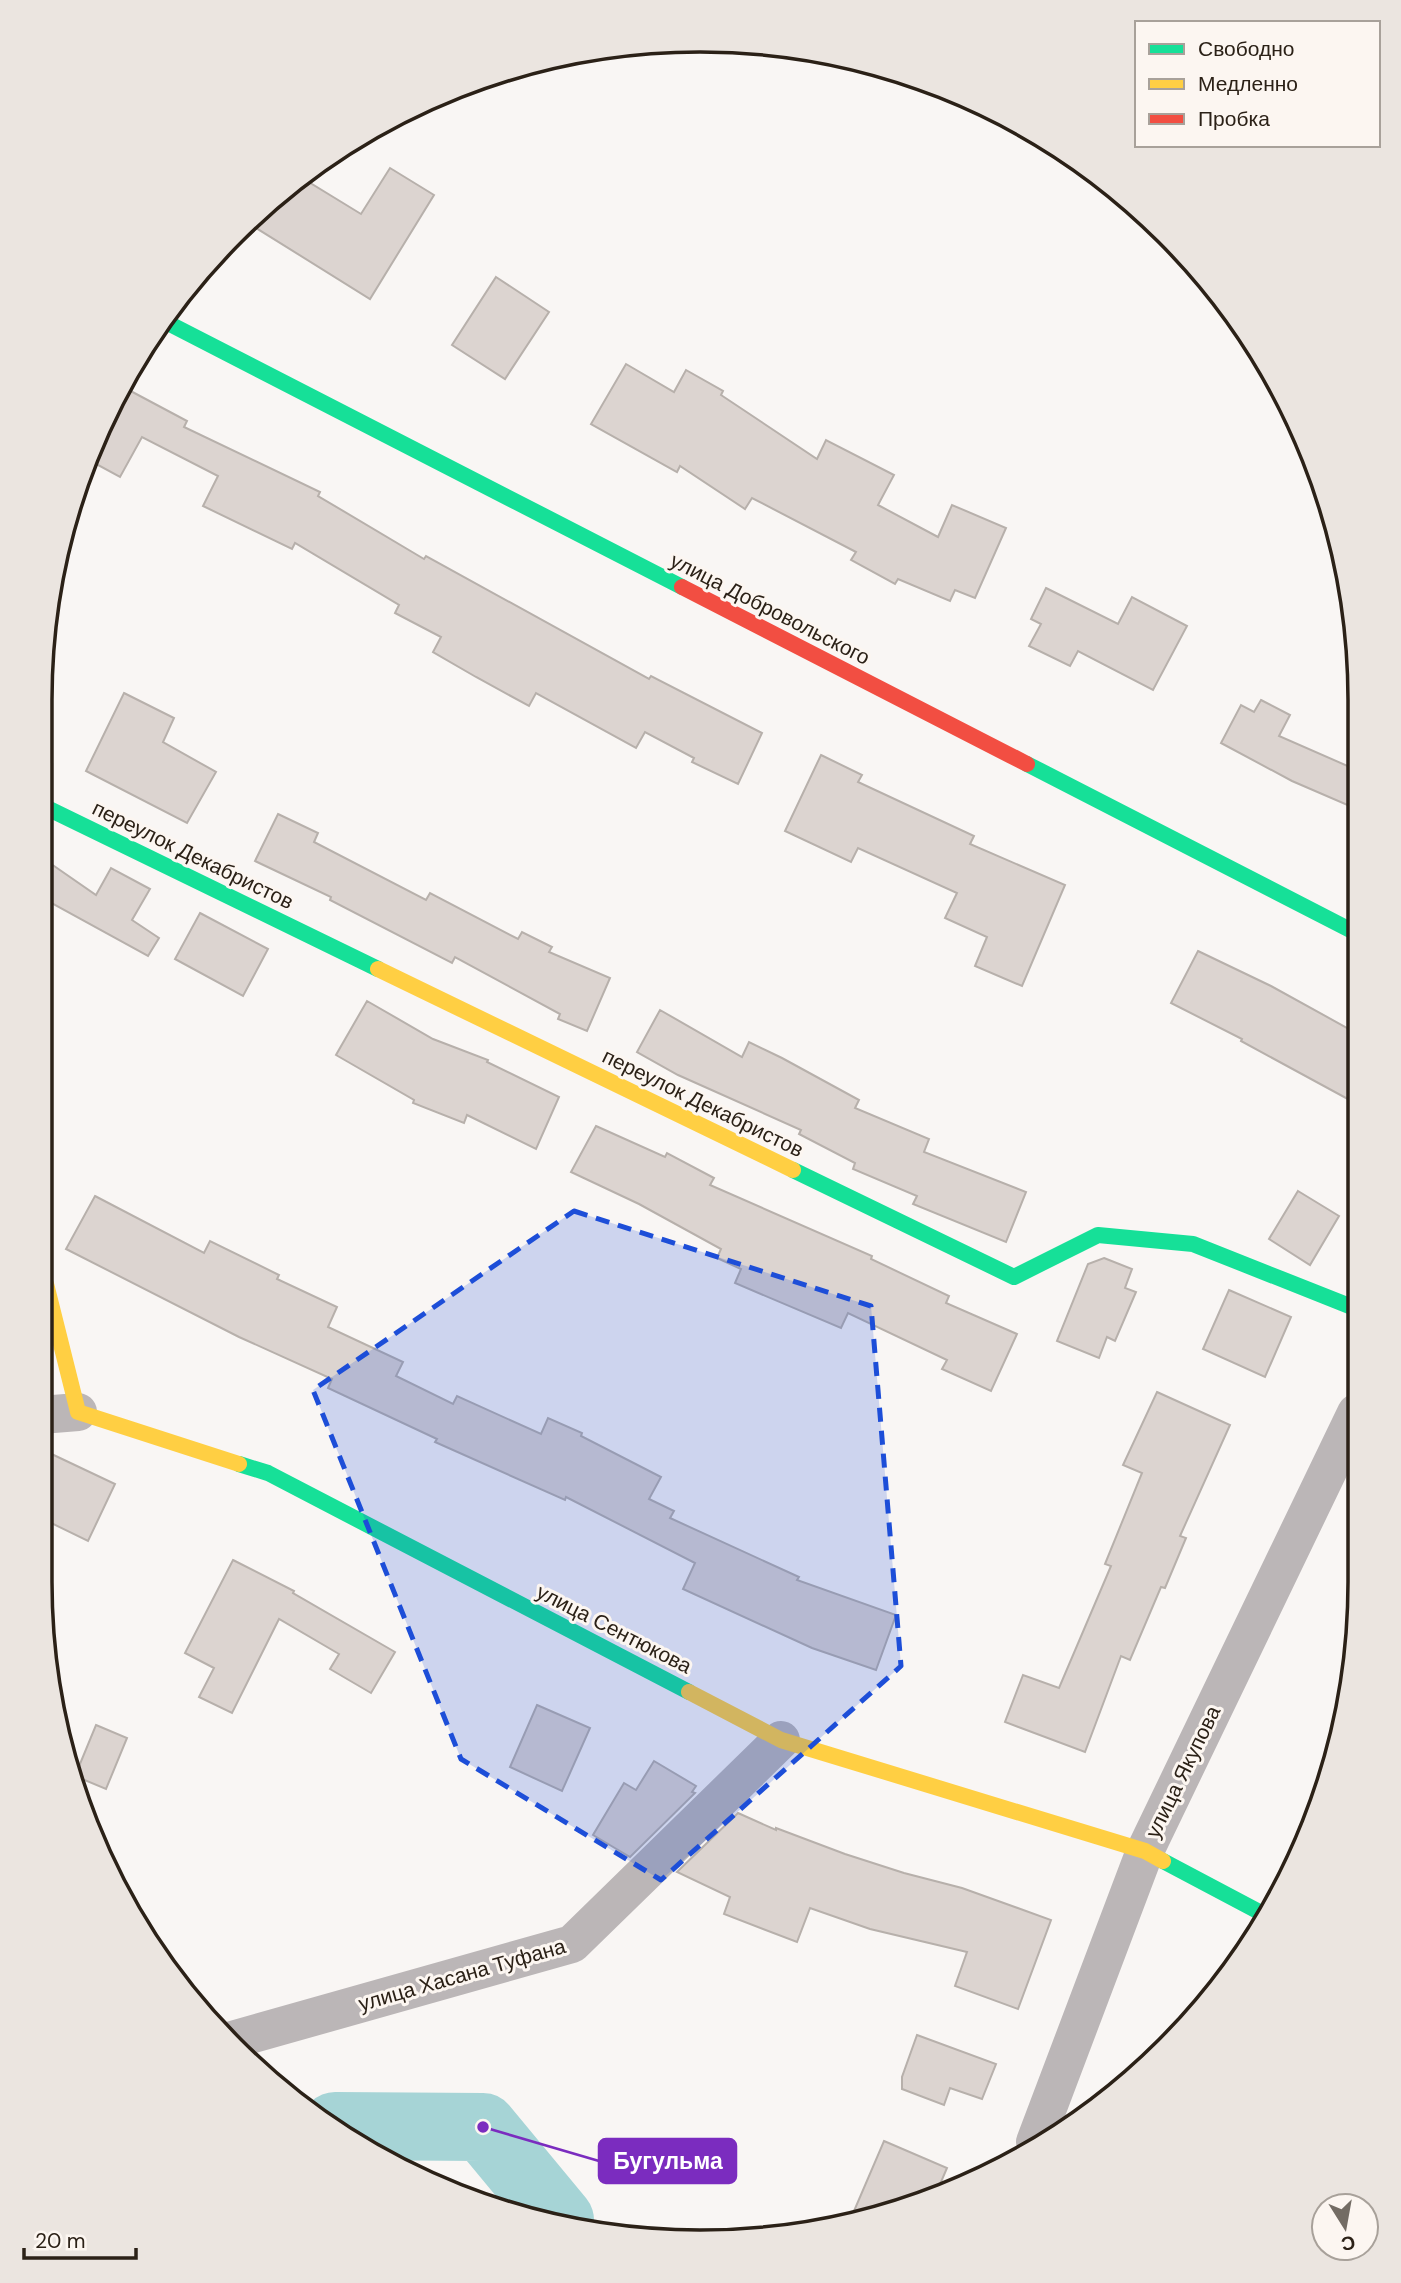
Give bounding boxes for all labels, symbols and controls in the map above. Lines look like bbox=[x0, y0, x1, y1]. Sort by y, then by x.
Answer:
legend bbox=[1135, 21, 1380, 147]
text: Свободно bbox=[1198, 35, 1295, 63]
text: Медленно bbox=[1198, 70, 1298, 98]
text: Пробка bbox=[1198, 105, 1270, 133]
street label: улица Добровольского bbox=[665, 546, 875, 672]
street label: переулок Декабристов bbox=[88, 794, 298, 916]
street label: переулок Декабристов bbox=[598, 1042, 808, 1164]
street label: улица Сентюкова bbox=[532, 1578, 697, 1680]
street label: улица Якупова bbox=[1139, 1701, 1227, 1843]
street label: улица Хасана Туфана bbox=[355, 1932, 569, 2018]
callout: Бугульма bbox=[599, 2139, 736, 2183]
text: Бугульма bbox=[613, 2146, 723, 2176]
north arrow bbox=[1310, 2192, 1380, 2262]
scale bar bbox=[24, 2216, 136, 2260]
text: 20 m bbox=[35, 2227, 86, 2255]
text: С bbox=[1339, 2230, 1357, 2257]

